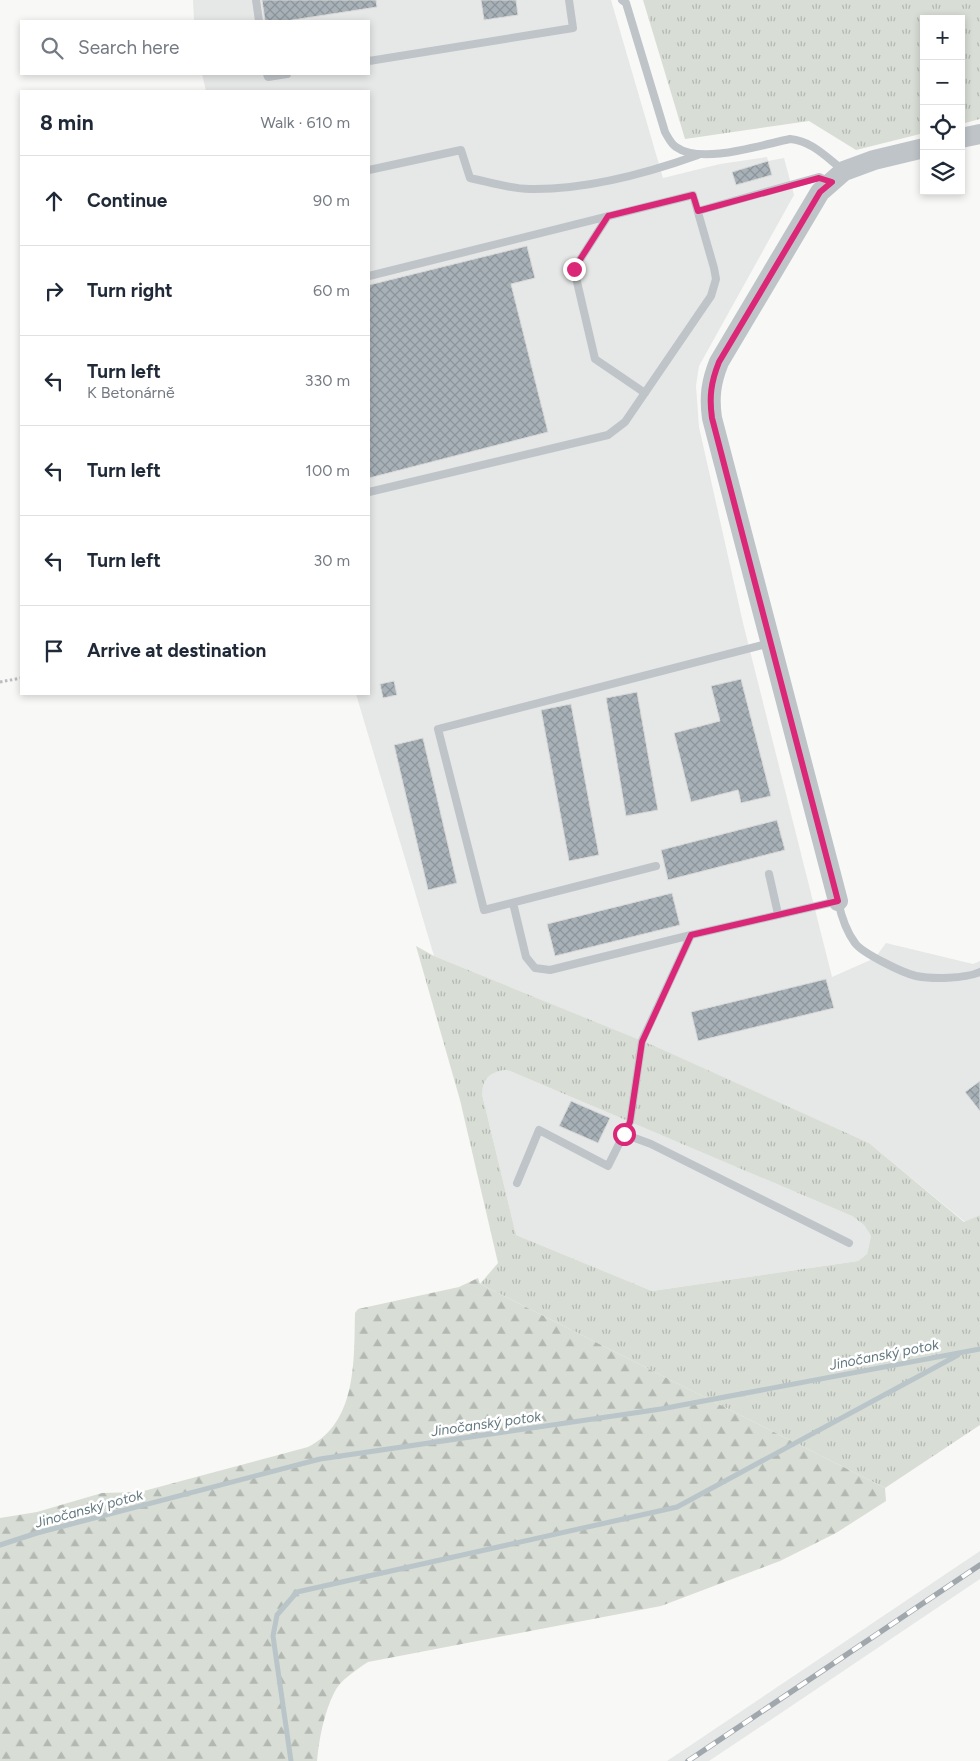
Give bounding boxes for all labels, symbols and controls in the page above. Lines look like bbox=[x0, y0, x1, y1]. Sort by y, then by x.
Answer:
map controls bbox=[920, 15, 965, 195]
button: + bbox=[920, 15, 965, 60]
search box bbox=[20, 20, 370, 75]
icon: search bbox=[38, 34, 66, 62]
text: Search here bbox=[78, 36, 180, 59]
button: − bbox=[920, 60, 965, 105]
button: locate bbox=[920, 105, 965, 150]
text: 8 min bbox=[40, 110, 94, 135]
text: Walk · 610 m bbox=[260, 113, 350, 132]
button: layers bbox=[920, 150, 965, 195]
icon: ahead bbox=[40, 187, 68, 215]
text: Continue bbox=[87, 189, 167, 212]
text: 90 m bbox=[313, 191, 350, 210]
route end bbox=[563, 258, 586, 281]
icon: right bbox=[40, 277, 68, 305]
text: Turn right bbox=[87, 279, 173, 302]
text: 60 m bbox=[313, 281, 350, 300]
text: Turn left bbox=[87, 360, 161, 383]
icon: left bbox=[40, 367, 68, 395]
text: 330 m bbox=[305, 371, 350, 390]
text: K Betonárně bbox=[87, 383, 175, 402]
icon: left bbox=[40, 457, 68, 485]
text: Turn left bbox=[87, 459, 161, 482]
text: 100 m bbox=[305, 461, 350, 480]
icon: left bbox=[40, 547, 68, 575]
text: Turn left bbox=[87, 549, 161, 572]
text: 30 m bbox=[313, 551, 350, 570]
icon: arrive bbox=[40, 637, 68, 665]
text: Arrive at destination bbox=[87, 639, 266, 662]
route start bbox=[613, 1123, 636, 1146]
water label: Jinočanský potok bbox=[827, 1336, 941, 1374]
water label: Jinočanský potok bbox=[429, 1408, 543, 1440]
water label: Jinočanský potok bbox=[32, 1486, 146, 1532]

